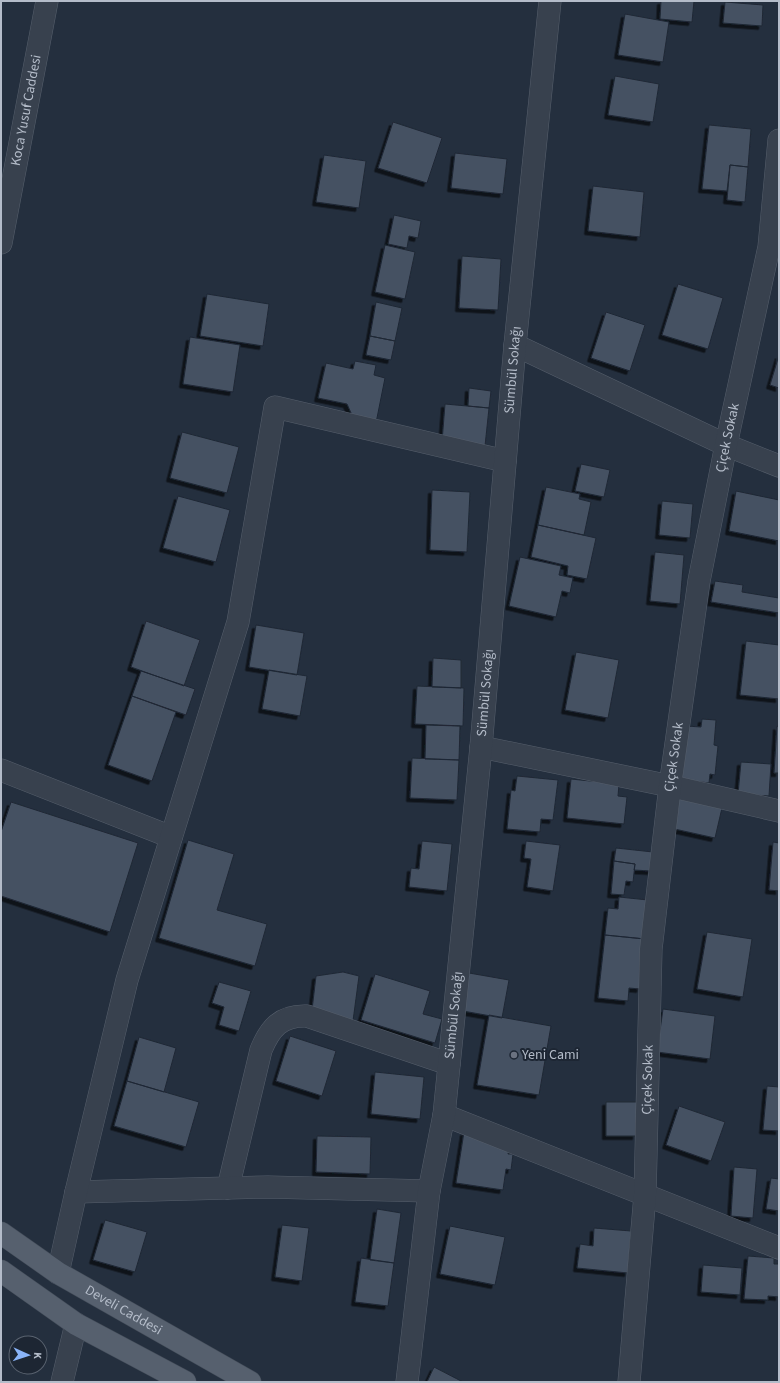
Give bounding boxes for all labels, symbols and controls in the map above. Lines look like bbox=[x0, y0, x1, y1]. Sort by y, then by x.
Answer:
street label: Koca Yusuf Caddesi bbox=[6, 53, 47, 168]
street label: Sümbül Sokağı bbox=[499, 325, 527, 415]
street label: Çiçek Sokak bbox=[711, 401, 745, 474]
street label: Sümbül Sokağı bbox=[472, 648, 499, 737]
street label: Çiçek Sokak bbox=[659, 721, 689, 793]
street label: Sümbül Sokağı bbox=[440, 970, 468, 1060]
street label: Çiçek Sokak bbox=[637, 1044, 659, 1115]
place label: Yeni Cami bbox=[521, 1045, 579, 1065]
marker: Yeni Cami bbox=[509, 1050, 519, 1060]
street label: Develi Caddesi bbox=[81, 1280, 166, 1340]
north arrow bbox=[8, 1335, 48, 1375]
text: K bbox=[30, 1352, 45, 1360]

